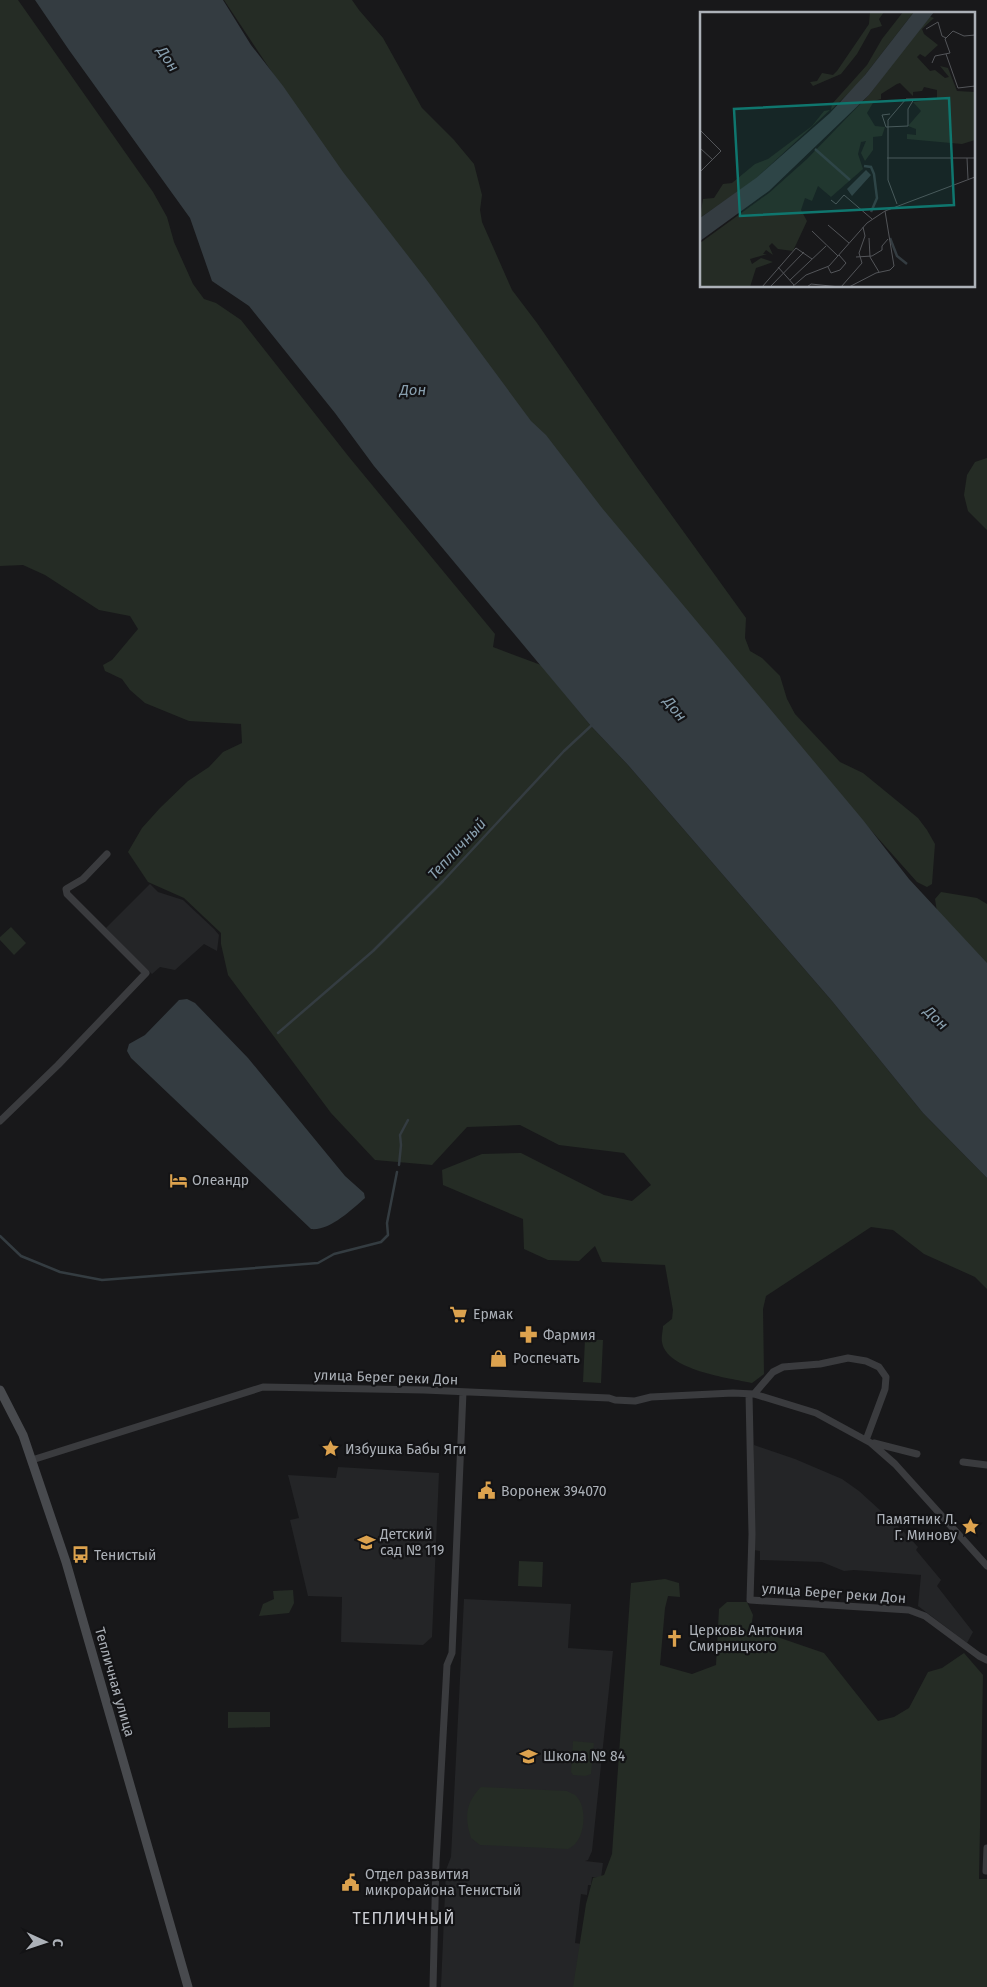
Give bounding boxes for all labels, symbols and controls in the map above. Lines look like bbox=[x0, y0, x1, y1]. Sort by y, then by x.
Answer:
inset map bbox=[700, 12, 974, 288]
water label: Дон bbox=[153, 42, 183, 75]
water label: Дон bbox=[399, 381, 426, 399]
water label: Дон bbox=[659, 692, 690, 725]
water label: Тепличный bbox=[424, 815, 490, 883]
water label: Дон bbox=[919, 1002, 952, 1034]
hotel icon: Олеандр bbox=[168, 1170, 188, 1190]
place label: Олеандр bbox=[192, 1172, 249, 1189]
supermarket icon: Ермак bbox=[449, 1304, 469, 1324]
place label: Ермак bbox=[473, 1306, 514, 1323]
pharmacy icon: Фармия bbox=[519, 1325, 539, 1345]
place label: Фармия bbox=[543, 1327, 596, 1344]
shop icon: Роспечать bbox=[489, 1348, 509, 1368]
place label: Роспечать bbox=[513, 1350, 580, 1367]
street label: улица Берег реки Дон bbox=[313, 1366, 458, 1389]
place icon: Избушка Бабы Яги bbox=[321, 1439, 341, 1459]
place label: Избушка Бабы Яги bbox=[345, 1441, 467, 1458]
public building icon: Воронеж 394070 bbox=[477, 1481, 497, 1501]
place label: Воронеж 394070 bbox=[501, 1483, 607, 1500]
place label: Памятник Л. Г. Минову bbox=[876, 1511, 957, 1544]
place icon: Памятник Л. Г. Минову bbox=[961, 1517, 981, 1537]
place label: Детский сад № 119 bbox=[379, 1526, 444, 1559]
school or university icon: Детский сад № 119 bbox=[356, 1532, 376, 1552]
bus stop icon: Тенистый bbox=[70, 1545, 90, 1565]
place label: Тенистый bbox=[94, 1547, 156, 1564]
street label: улица Берег реки Дон bbox=[761, 1580, 907, 1607]
place label: Церковь Антония Смирницкого bbox=[689, 1622, 803, 1655]
street label: Тепличная улица bbox=[91, 1626, 138, 1739]
church icon: Церковь Антония Смирницкого bbox=[665, 1628, 685, 1648]
school or university icon: Школа № 84 bbox=[519, 1746, 539, 1766]
place label: Школа № 84 bbox=[543, 1748, 626, 1765]
place label: Отдел развития микрорайона Тенистый bbox=[365, 1866, 521, 1899]
public building icon: Отдел развития микрорайона Тенистый bbox=[341, 1872, 361, 1892]
district label: ТЕПЛИЧНЫЙ bbox=[353, 1909, 455, 1928]
north arrow bbox=[20, 1917, 70, 1967]
text: С bbox=[49, 1938, 66, 1947]

